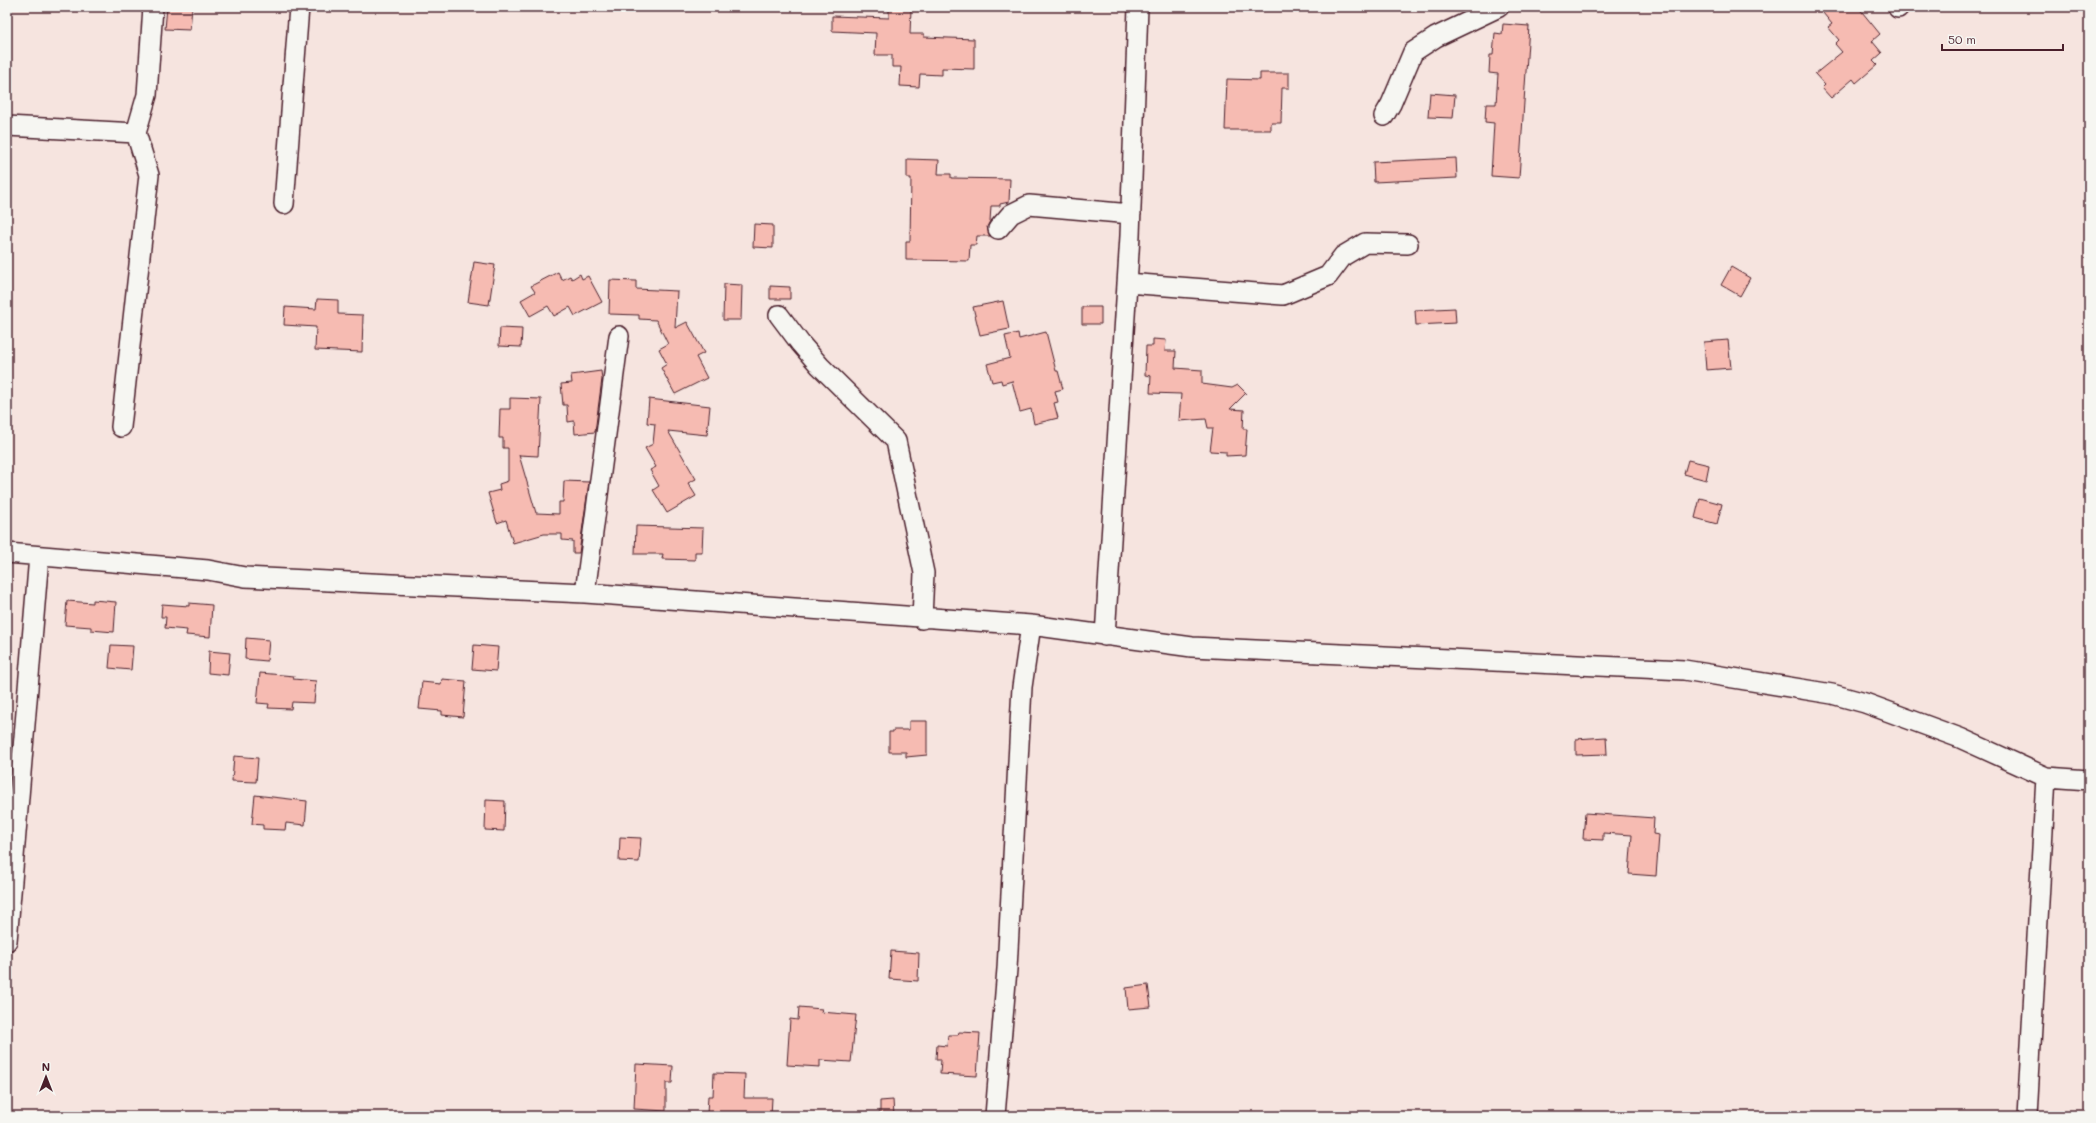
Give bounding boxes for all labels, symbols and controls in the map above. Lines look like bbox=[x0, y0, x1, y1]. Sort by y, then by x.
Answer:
scale bar bbox=[1942, 26, 2063, 52]
text: 50 m bbox=[1948, 31, 1976, 47]
north arrow bbox=[26, 1057, 66, 1097]
text: N bbox=[42, 1059, 50, 1074]

